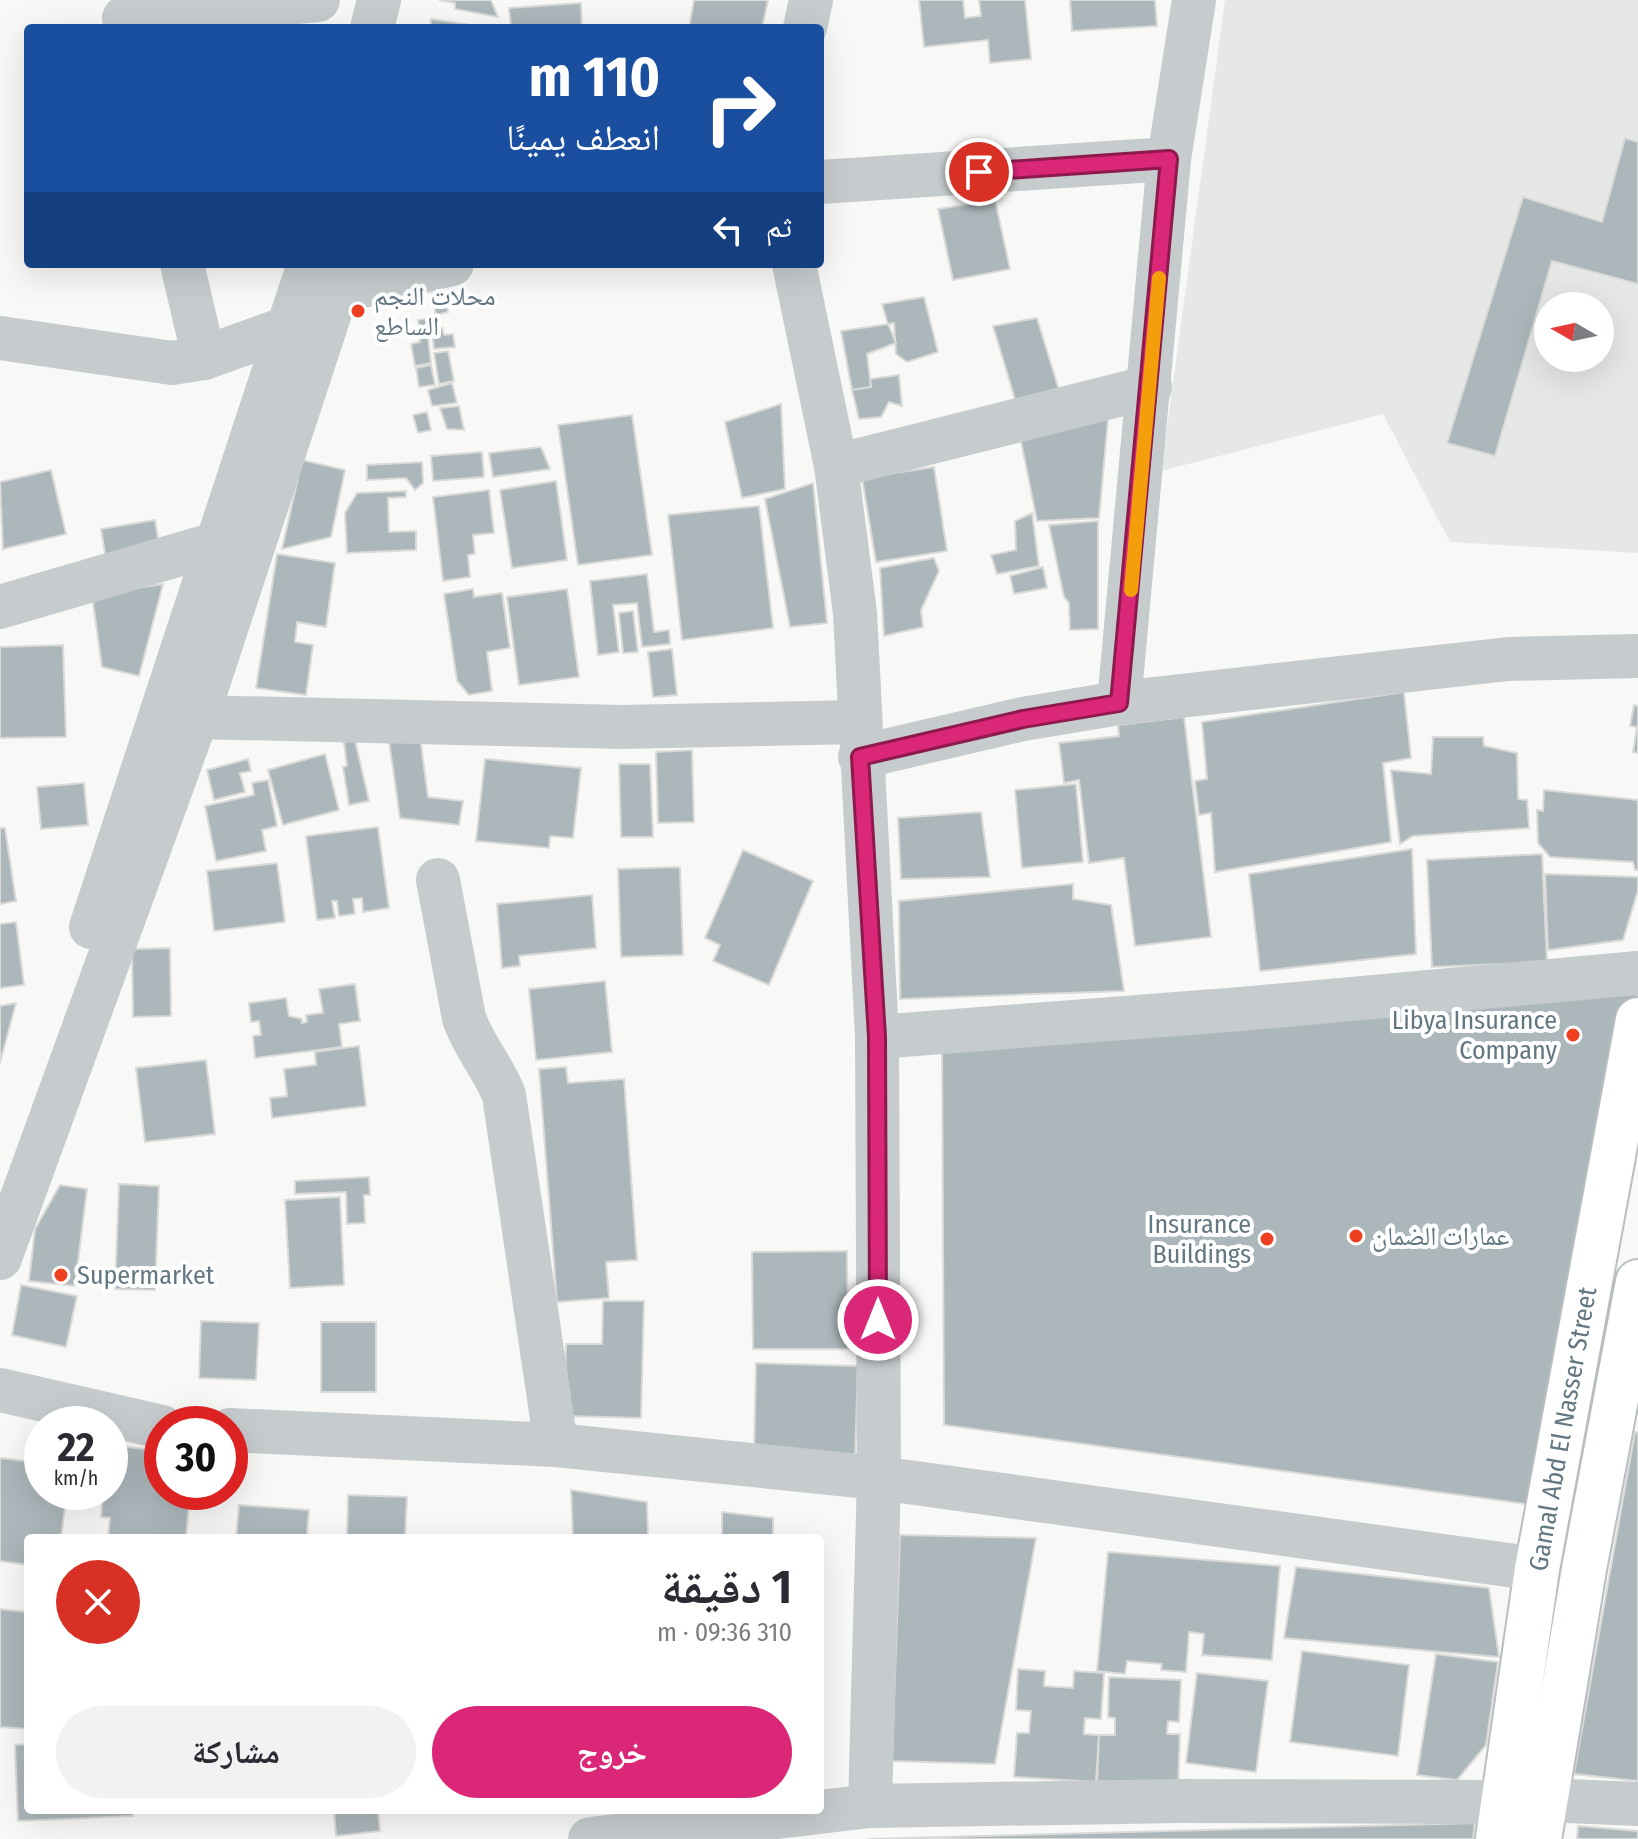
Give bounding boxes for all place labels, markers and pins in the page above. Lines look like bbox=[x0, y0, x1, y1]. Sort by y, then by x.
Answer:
pin bbox=[945, 138, 1013, 206]
place label: محلات النجم الساطع bbox=[374, 281, 496, 343]
marker: محلات النجم الساطع bbox=[349, 302, 367, 320]
place label: Libya Insurance Company bbox=[1392, 1005, 1557, 1066]
marker: Libya Insurance Company bbox=[1564, 1026, 1582, 1044]
place label: Insurance Buildings bbox=[1148, 1209, 1251, 1270]
place label: عمارات الضمان bbox=[1372, 1221, 1509, 1252]
marker: عمارات الضمان bbox=[1347, 1227, 1365, 1245]
marker: Insurance Buildings bbox=[1258, 1230, 1276, 1248]
place label: Supermarket bbox=[77, 1260, 215, 1291]
marker: Supermarket bbox=[52, 1266, 70, 1284]

